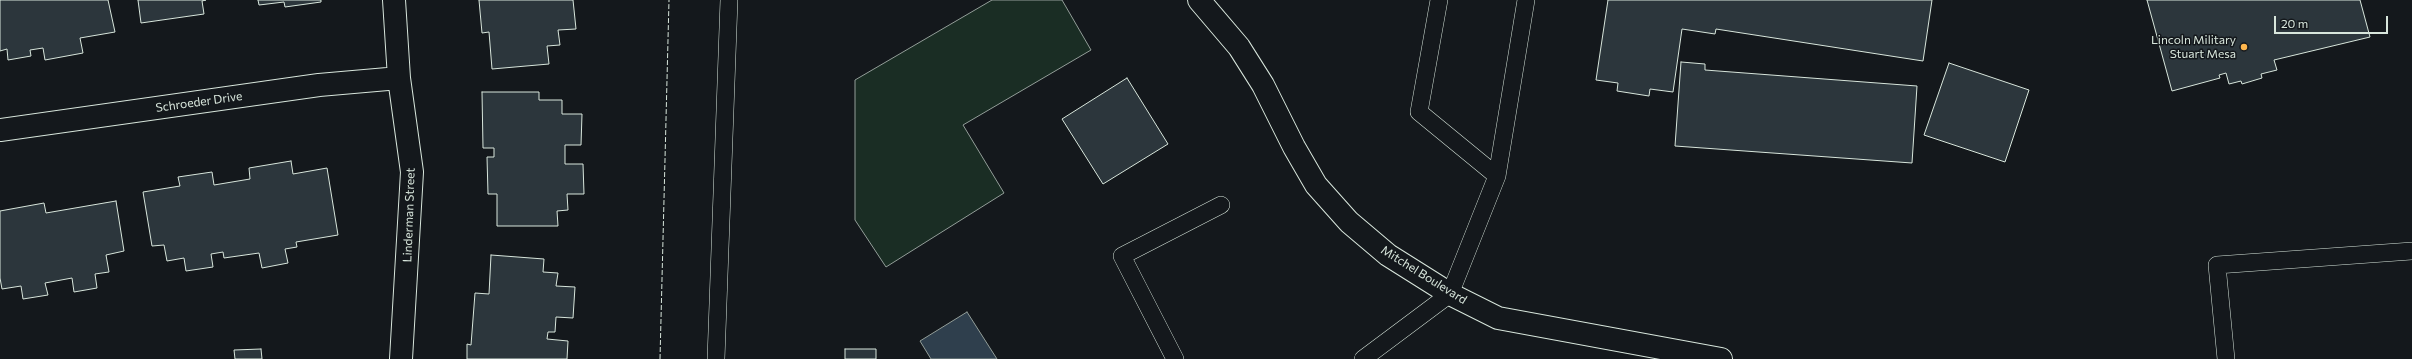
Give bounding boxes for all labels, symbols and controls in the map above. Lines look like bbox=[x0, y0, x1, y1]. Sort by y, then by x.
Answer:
scale bar bbox=[2276, 8, 2390, 34]
text: 20 m bbox=[2281, 16, 2308, 30]
place label: Lincoln Military Stuart Mesa bbox=[2151, 33, 2236, 61]
marker: Lincoln Military Stuart Mesa bbox=[2239, 42, 2249, 52]
street label: Schroeder Drive bbox=[155, 89, 243, 115]
street label: Linderman Street bbox=[400, 167, 418, 263]
street label: Mitchel Boulevard bbox=[1378, 243, 1470, 307]

